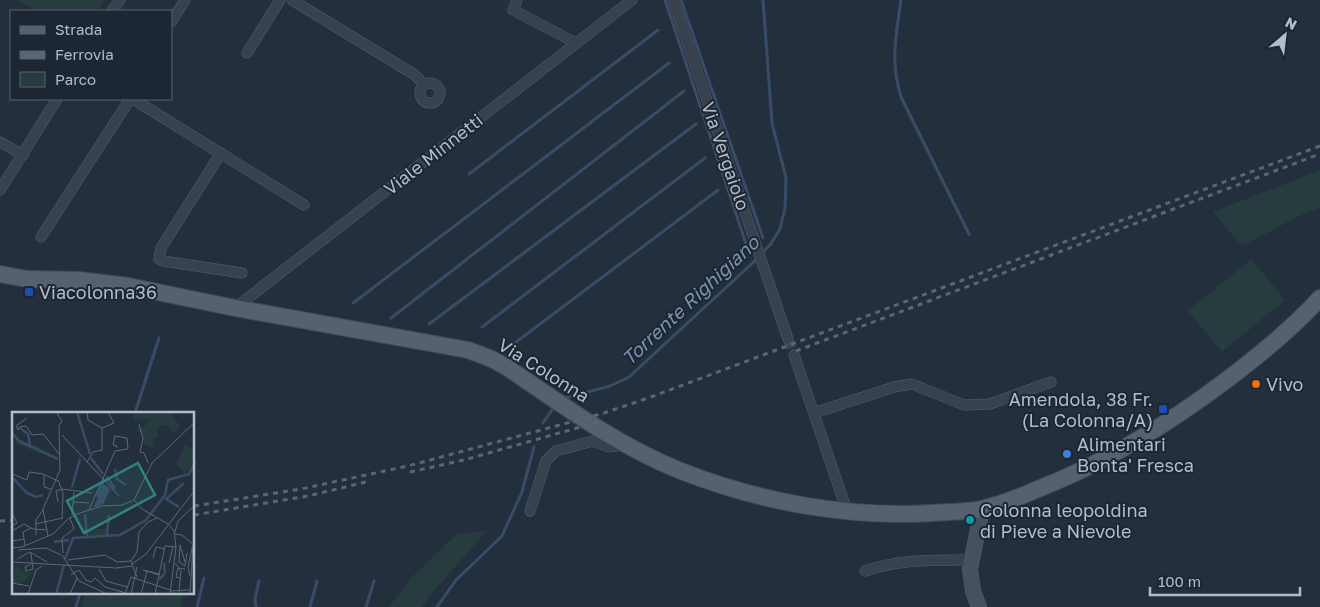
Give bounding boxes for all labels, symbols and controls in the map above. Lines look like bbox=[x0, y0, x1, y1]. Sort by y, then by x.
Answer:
legend bbox=[10, 10, 172, 100]
north arrow bbox=[1260, 10, 1310, 60]
text: N bbox=[1283, 13, 1300, 33]
text: Strada bbox=[55, 20, 102, 38]
text: Ferrovia bbox=[55, 45, 114, 63]
text: Parco bbox=[55, 70, 96, 88]
street label: Via Vergaiolo bbox=[697, 99, 755, 213]
street label: Viale Minnetti bbox=[379, 109, 487, 199]
water label: Torrente Righigiano bbox=[617, 229, 764, 369]
place label: Viacolonna36 bbox=[39, 281, 157, 303]
marker: Viacolonna36 bbox=[23, 286, 35, 298]
street label: Via Colonna bbox=[494, 333, 594, 407]
place label: Vivo bbox=[1266, 373, 1303, 395]
marker: Vivo bbox=[1250, 378, 1262, 390]
place label: Amendola, 38 Fr. (La Colonna/A) bbox=[1009, 388, 1153, 431]
marker: Amendola, 38 Fr. (La Colonna/A) bbox=[1157, 403, 1169, 415]
inset map bbox=[12, 412, 195, 594]
place label: Alimentari Bonta' Fresca bbox=[1077, 433, 1194, 476]
marker: Alimentari Bonta' Fresca bbox=[1061, 448, 1073, 460]
place label: Colonna leopoldina di Pieve a Nievole bbox=[980, 499, 1148, 542]
marker: Colonna leopoldina di Pieve a Nievole bbox=[964, 514, 976, 526]
scale bar bbox=[1150, 564, 1300, 596]
text: 100 m bbox=[1158, 572, 1201, 590]

